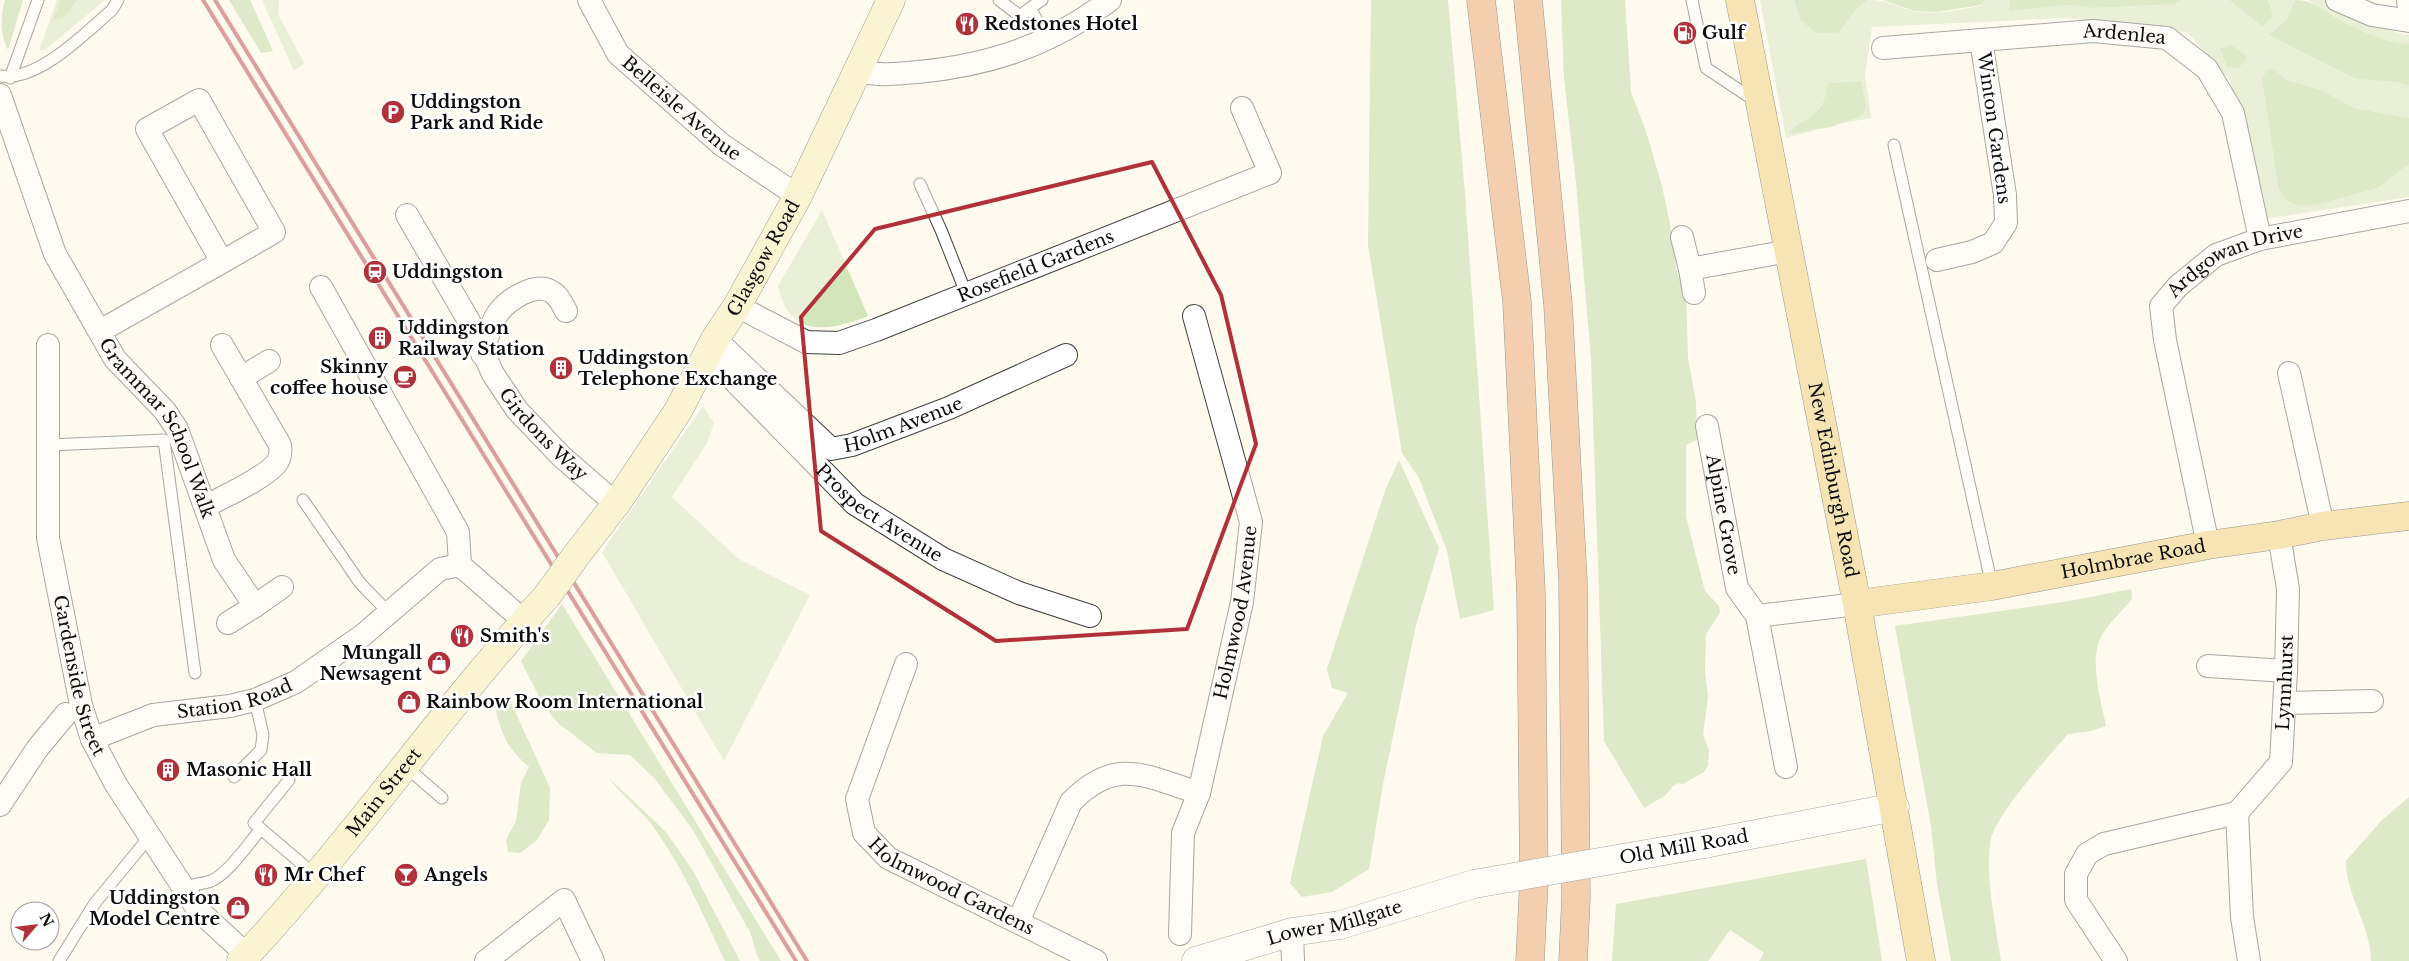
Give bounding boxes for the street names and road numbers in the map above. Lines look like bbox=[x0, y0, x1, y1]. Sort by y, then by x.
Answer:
street label: Ardenlea bbox=[2081, 20, 2167, 49]
street label: Winton Gardens bbox=[1972, 50, 2016, 205]
street label: Belleisle Avenue bbox=[617, 52, 745, 165]
street label: Glasgow Road bbox=[722, 196, 805, 321]
street label: Ardgowan Drive bbox=[2162, 220, 2305, 303]
street label: Rosefield Gardens bbox=[954, 225, 1117, 307]
street label: Grammar School Walk bbox=[94, 334, 219, 521]
street label: New Edinburgh Road bbox=[1803, 381, 1863, 580]
street label: Girdons Way bbox=[494, 384, 593, 486]
street label: Holm Avenue bbox=[842, 392, 966, 457]
street label: Alpine Grove bbox=[1701, 451, 1745, 577]
street label: Prospect Avenue bbox=[811, 459, 946, 567]
street label: Holmwood Avenue bbox=[1209, 524, 1262, 702]
street label: Holmbrae Road bbox=[2059, 535, 2208, 584]
street label: Gardenside Street bbox=[49, 593, 110, 760]
street label: Lynnhurst bbox=[2272, 634, 2298, 731]
street label: Station Road bbox=[176, 674, 296, 723]
street label: Main Street bbox=[342, 743, 426, 841]
street label: Old Mill Road bbox=[1618, 825, 1750, 869]
street label: Holmwood Gardens bbox=[864, 833, 1038, 940]
street label: Lower Millgate bbox=[1264, 896, 1405, 950]

